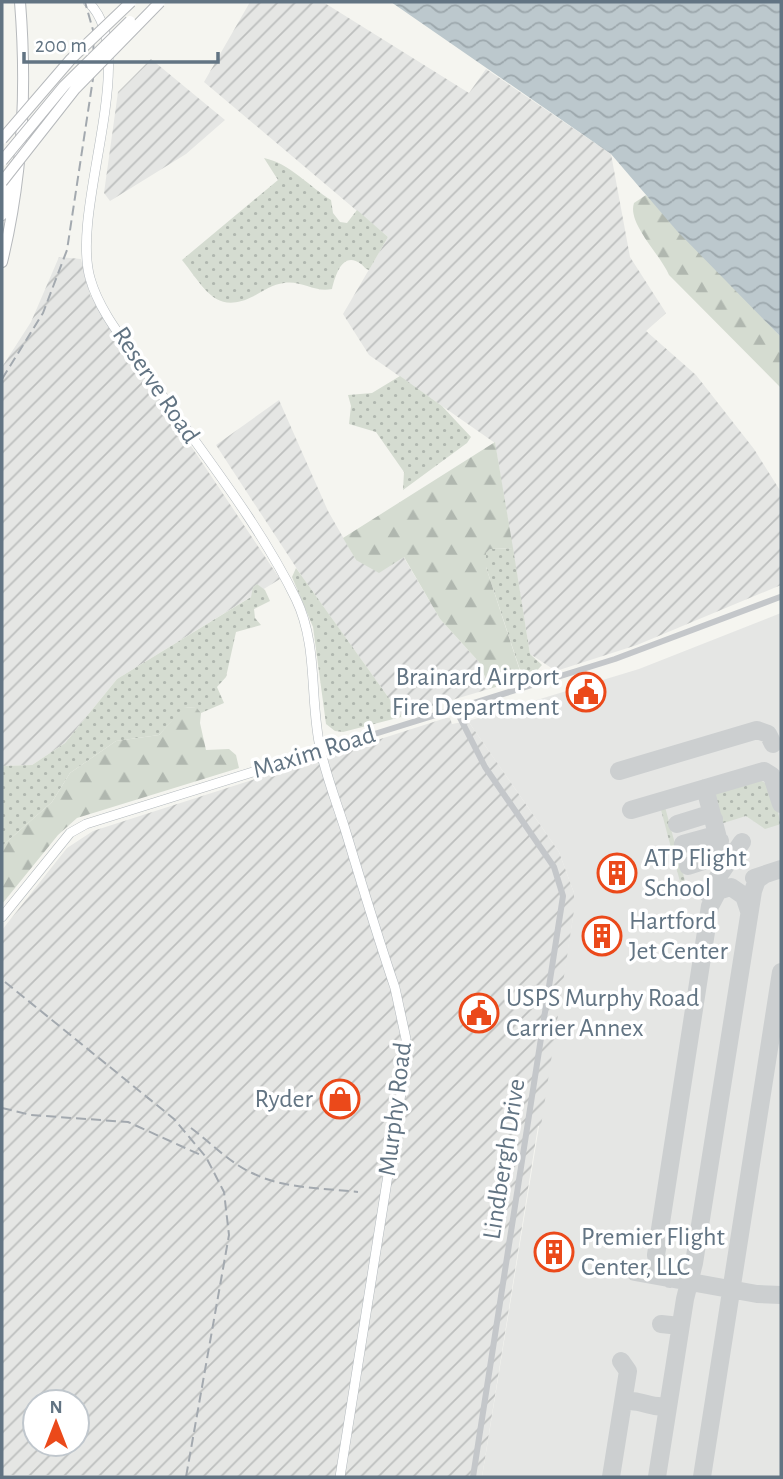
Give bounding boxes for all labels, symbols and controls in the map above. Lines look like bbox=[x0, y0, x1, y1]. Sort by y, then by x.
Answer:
scale bar bbox=[24, 21, 219, 65]
text: 200 m bbox=[35, 35, 87, 56]
street label: Reserve Road bbox=[108, 322, 204, 448]
place label: Brainard Airport Fire Department bbox=[392, 664, 559, 720]
public building icon: Brainard Airport Fire Department bbox=[565, 671, 607, 713]
street label: Maxim Road bbox=[250, 721, 378, 783]
place label: ATP Flight School bbox=[644, 845, 747, 901]
building icon: ATP Flight School bbox=[596, 852, 638, 894]
place label: Hartford Jet Center bbox=[629, 908, 728, 964]
building icon: Hartford Jet Center bbox=[581, 915, 623, 957]
place label: USPS Murphy Road Carrier Annex bbox=[506, 985, 699, 1041]
public building icon: USPS Murphy Road Carrier Annex bbox=[458, 992, 500, 1034]
street label: Murphy Road bbox=[374, 1041, 416, 1177]
street label: Lindbergh Drive bbox=[478, 1077, 530, 1241]
shop icon: Ryder bbox=[319, 1078, 361, 1120]
place label: Ryder bbox=[254, 1086, 314, 1112]
place label: Premier Flight Center, LLC bbox=[581, 1224, 725, 1280]
building icon: Premier Flight Center, LLC bbox=[533, 1231, 575, 1273]
north arrow bbox=[21, 1388, 91, 1458]
text: N bbox=[49, 1398, 63, 1417]

